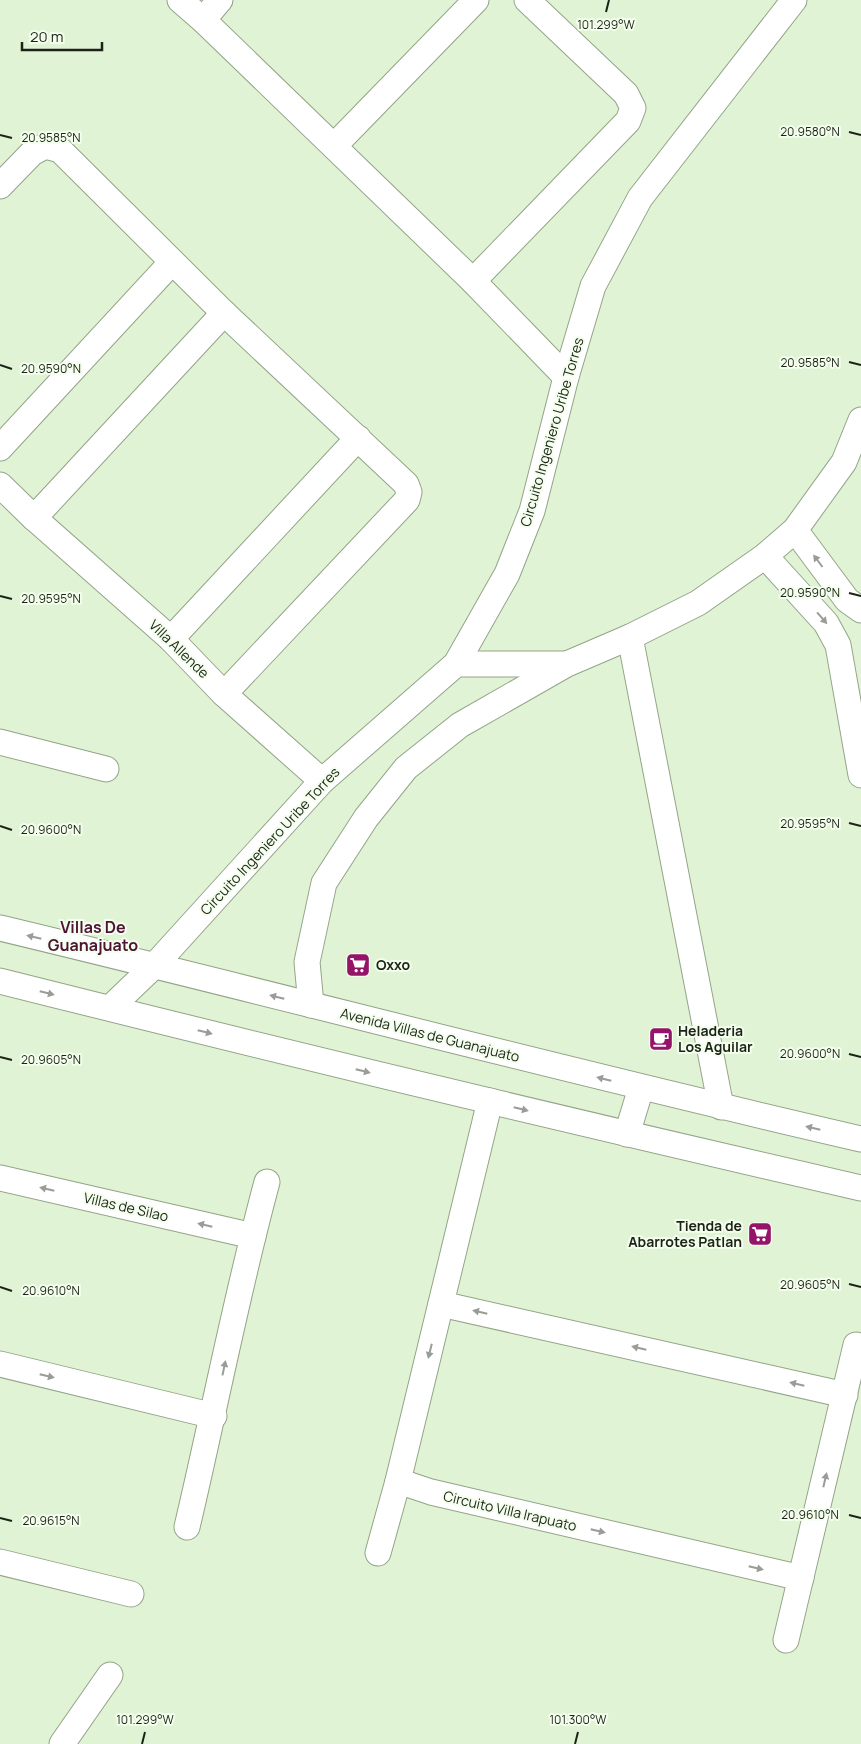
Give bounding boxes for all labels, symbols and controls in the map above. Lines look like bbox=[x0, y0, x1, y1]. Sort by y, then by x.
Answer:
text: 101.299°W bbox=[577, 16, 636, 33]
scale bar bbox=[22, 20, 102, 52]
text: 20 m bbox=[30, 26, 63, 47]
text: 20.9580°N bbox=[780, 123, 840, 140]
text: 20.9585°N bbox=[21, 129, 81, 146]
street label: Circuito Ingeniero Uribe Torres bbox=[515, 335, 588, 529]
text: 20.9585°N bbox=[780, 354, 840, 371]
text: 20.9590°N bbox=[21, 360, 81, 377]
one-way arrow bbox=[812, 555, 823, 568]
text: 20.9590°N bbox=[780, 584, 840, 601]
text: 20.9595°N bbox=[21, 590, 81, 607]
one-way arrow bbox=[816, 612, 827, 625]
street label: Villa Allende bbox=[145, 615, 214, 682]
street label: Circuito Ingeniero Uribe Torres bbox=[196, 763, 343, 919]
text: 20.9595°N bbox=[780, 815, 840, 832]
text: 20.9600°N bbox=[21, 821, 81, 838]
district label: Villas De Guanajuato bbox=[48, 916, 138, 956]
one-way arrow bbox=[27, 933, 42, 941]
supermarket icon: Oxxo bbox=[345, 952, 371, 978]
place label: Oxxo bbox=[376, 955, 410, 974]
one-way arrow bbox=[40, 989, 55, 997]
one-way arrow bbox=[269, 993, 284, 1001]
street label: Avenida Villas de Guanajuato bbox=[339, 1003, 522, 1066]
place label: Heladeria Los Aguilar bbox=[678, 1021, 753, 1056]
cafe icon: Heladeria Los Aguilar bbox=[648, 1026, 674, 1052]
one-way arrow bbox=[197, 1028, 212, 1036]
text: 20.9600°N bbox=[780, 1045, 840, 1062]
text: 20.9605°N bbox=[21, 1051, 81, 1068]
one-way arrow bbox=[355, 1067, 370, 1075]
one-way arrow bbox=[597, 1075, 612, 1083]
one-way arrow bbox=[513, 1105, 528, 1113]
one-way arrow bbox=[806, 1124, 821, 1132]
one-way arrow bbox=[39, 1185, 54, 1193]
street label: Villas de Silao bbox=[82, 1188, 170, 1225]
place label: Tienda de Abarrotes Patlan bbox=[628, 1216, 742, 1251]
one-way arrow bbox=[198, 1221, 213, 1229]
supermarket icon: Tienda de Abarrotes Patlan bbox=[747, 1221, 773, 1247]
text: 20.9605°N bbox=[780, 1276, 840, 1293]
text: 20.9610°N bbox=[22, 1282, 80, 1299]
one-way arrow bbox=[472, 1308, 488, 1316]
one-way arrow bbox=[425, 1343, 433, 1358]
one-way arrow bbox=[630, 1344, 646, 1352]
one-way arrow bbox=[220, 1360, 228, 1375]
one-way arrow bbox=[40, 1372, 55, 1380]
one-way arrow bbox=[790, 1380, 805, 1388]
one-way arrow bbox=[821, 1472, 829, 1487]
street label: Circuito Villa Irapuato bbox=[442, 1486, 579, 1535]
text: 20.9610°N bbox=[781, 1506, 839, 1523]
text: 20.9615°N bbox=[22, 1512, 80, 1529]
one-way arrow bbox=[590, 1527, 605, 1535]
one-way arrow bbox=[749, 1564, 764, 1572]
text: 101.299°W bbox=[116, 1711, 175, 1728]
text: 101.300°W bbox=[549, 1711, 607, 1728]

